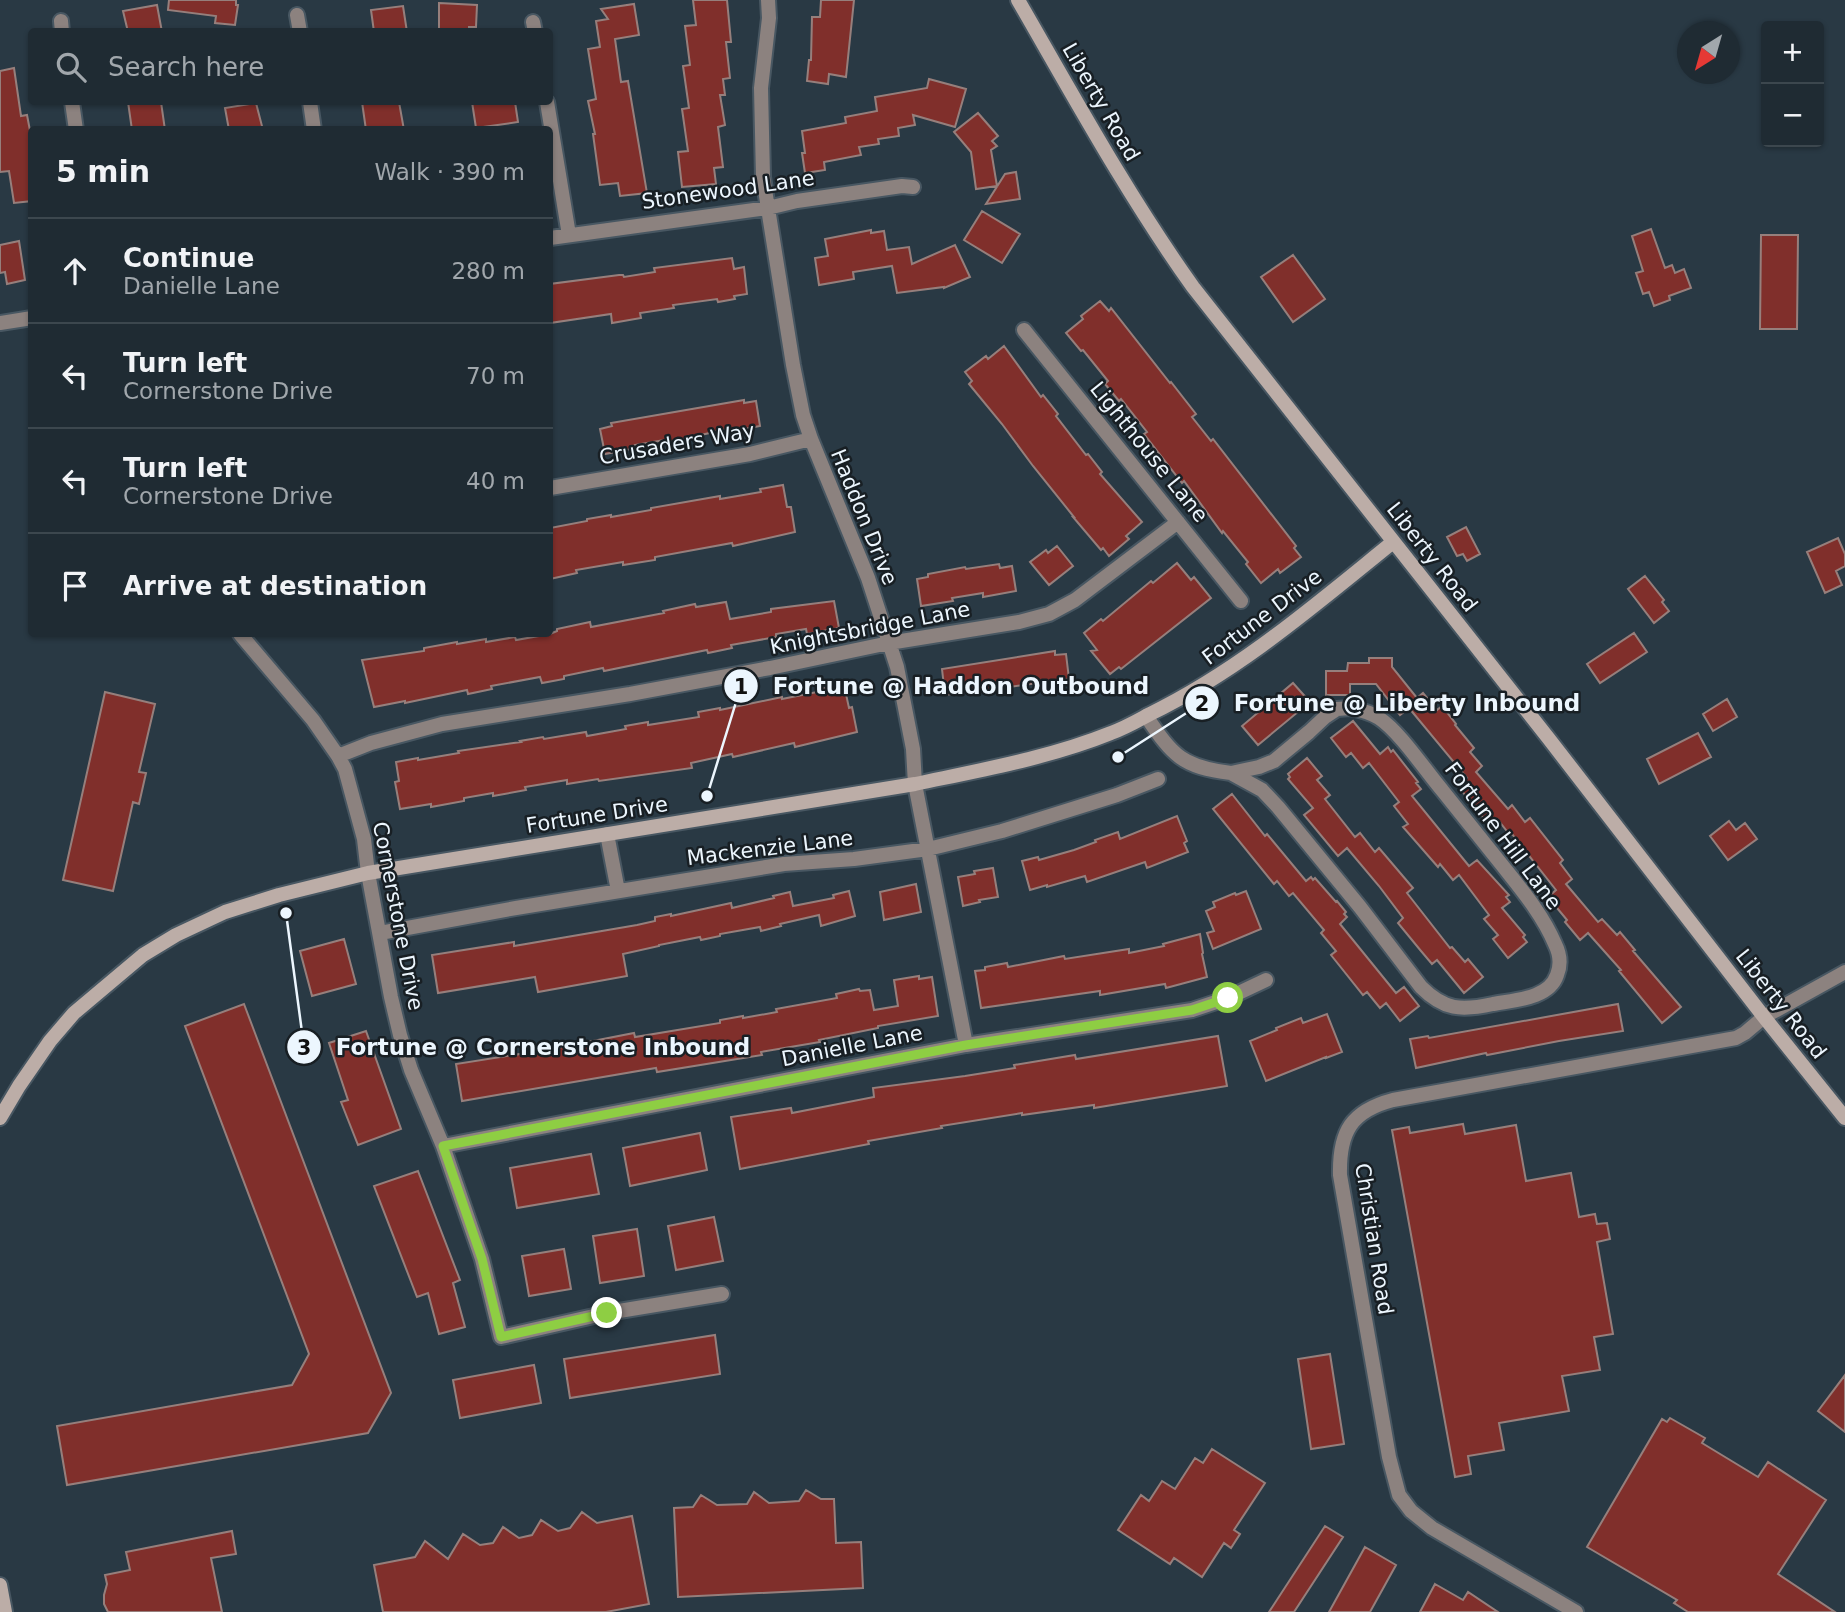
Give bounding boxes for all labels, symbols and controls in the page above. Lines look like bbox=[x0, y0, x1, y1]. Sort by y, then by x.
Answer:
north arrow bbox=[1677, 21, 1740, 84]
map controls bbox=[1761, 21, 1824, 147]
button: + bbox=[1761, 21, 1824, 84]
search box bbox=[28, 28, 553, 105]
street label: Liberty Road bbox=[1057, 39, 1145, 165]
icon: search bbox=[52, 48, 90, 86]
text: Search here bbox=[108, 52, 264, 82]
button: − bbox=[1761, 84, 1824, 147]
text: 5 min bbox=[56, 154, 150, 189]
text: Walk · 390 m bbox=[374, 159, 525, 185]
street label: Stonewood Lane bbox=[640, 166, 816, 214]
text: Continue bbox=[123, 243, 254, 273]
icon: ahead bbox=[56, 252, 94, 290]
text: 280 m bbox=[451, 258, 525, 284]
text: Danielle Lane bbox=[123, 273, 280, 299]
text: Turn left bbox=[123, 348, 247, 378]
icon: left bbox=[56, 357, 94, 395]
text: 70 m bbox=[466, 363, 525, 389]
street label: Lighthouse Lane bbox=[1085, 377, 1213, 527]
text: Cornerstone Drive bbox=[123, 378, 333, 404]
street label: Crusaders Way bbox=[597, 418, 757, 470]
street label: Haddon Drive bbox=[826, 446, 902, 588]
text: Turn left bbox=[123, 453, 247, 483]
icon: left bbox=[56, 462, 94, 500]
text: 40 m bbox=[466, 468, 525, 494]
text: Cornerstone Drive bbox=[123, 483, 333, 509]
street label: Liberty Road bbox=[1382, 497, 1482, 617]
street label: Fortune Drive bbox=[1198, 564, 1326, 670]
icon: arrive bbox=[56, 567, 94, 605]
text: Arrive at destination bbox=[123, 571, 427, 601]
street label: Knightsbridge Lane bbox=[768, 597, 972, 659]
callout: Fortune @ Haddon Outbound bbox=[724, 664, 1163, 708]
text: Fortune @ Haddon Outbound bbox=[773, 673, 1149, 699]
text: 1 bbox=[734, 675, 748, 699]
callout: Fortune @ Liberty Inbound bbox=[1185, 681, 1595, 725]
text: Fortune @ Liberty Inbound bbox=[1234, 690, 1580, 716]
text: 2 bbox=[1195, 692, 1209, 716]
street label: Fortune Hill Lane bbox=[1440, 758, 1566, 914]
street label: Fortune Drive bbox=[524, 792, 670, 838]
street label: Cornerstone Drive bbox=[368, 820, 428, 1012]
street label: Mackenzie Lane bbox=[685, 826, 855, 870]
street label: Liberty Road bbox=[1731, 944, 1831, 1064]
route start bbox=[1212, 982, 1243, 1013]
street label: Danielle Lane bbox=[779, 1021, 925, 1071]
callout: Fortune @ Cornerstone Inbound bbox=[287, 1025, 764, 1069]
text: Fortune @ Cornerstone Inbound bbox=[336, 1034, 750, 1060]
text: 3 bbox=[297, 1036, 311, 1060]
street label: Christian Road bbox=[1350, 1162, 1398, 1316]
route end bbox=[591, 1297, 622, 1328]

